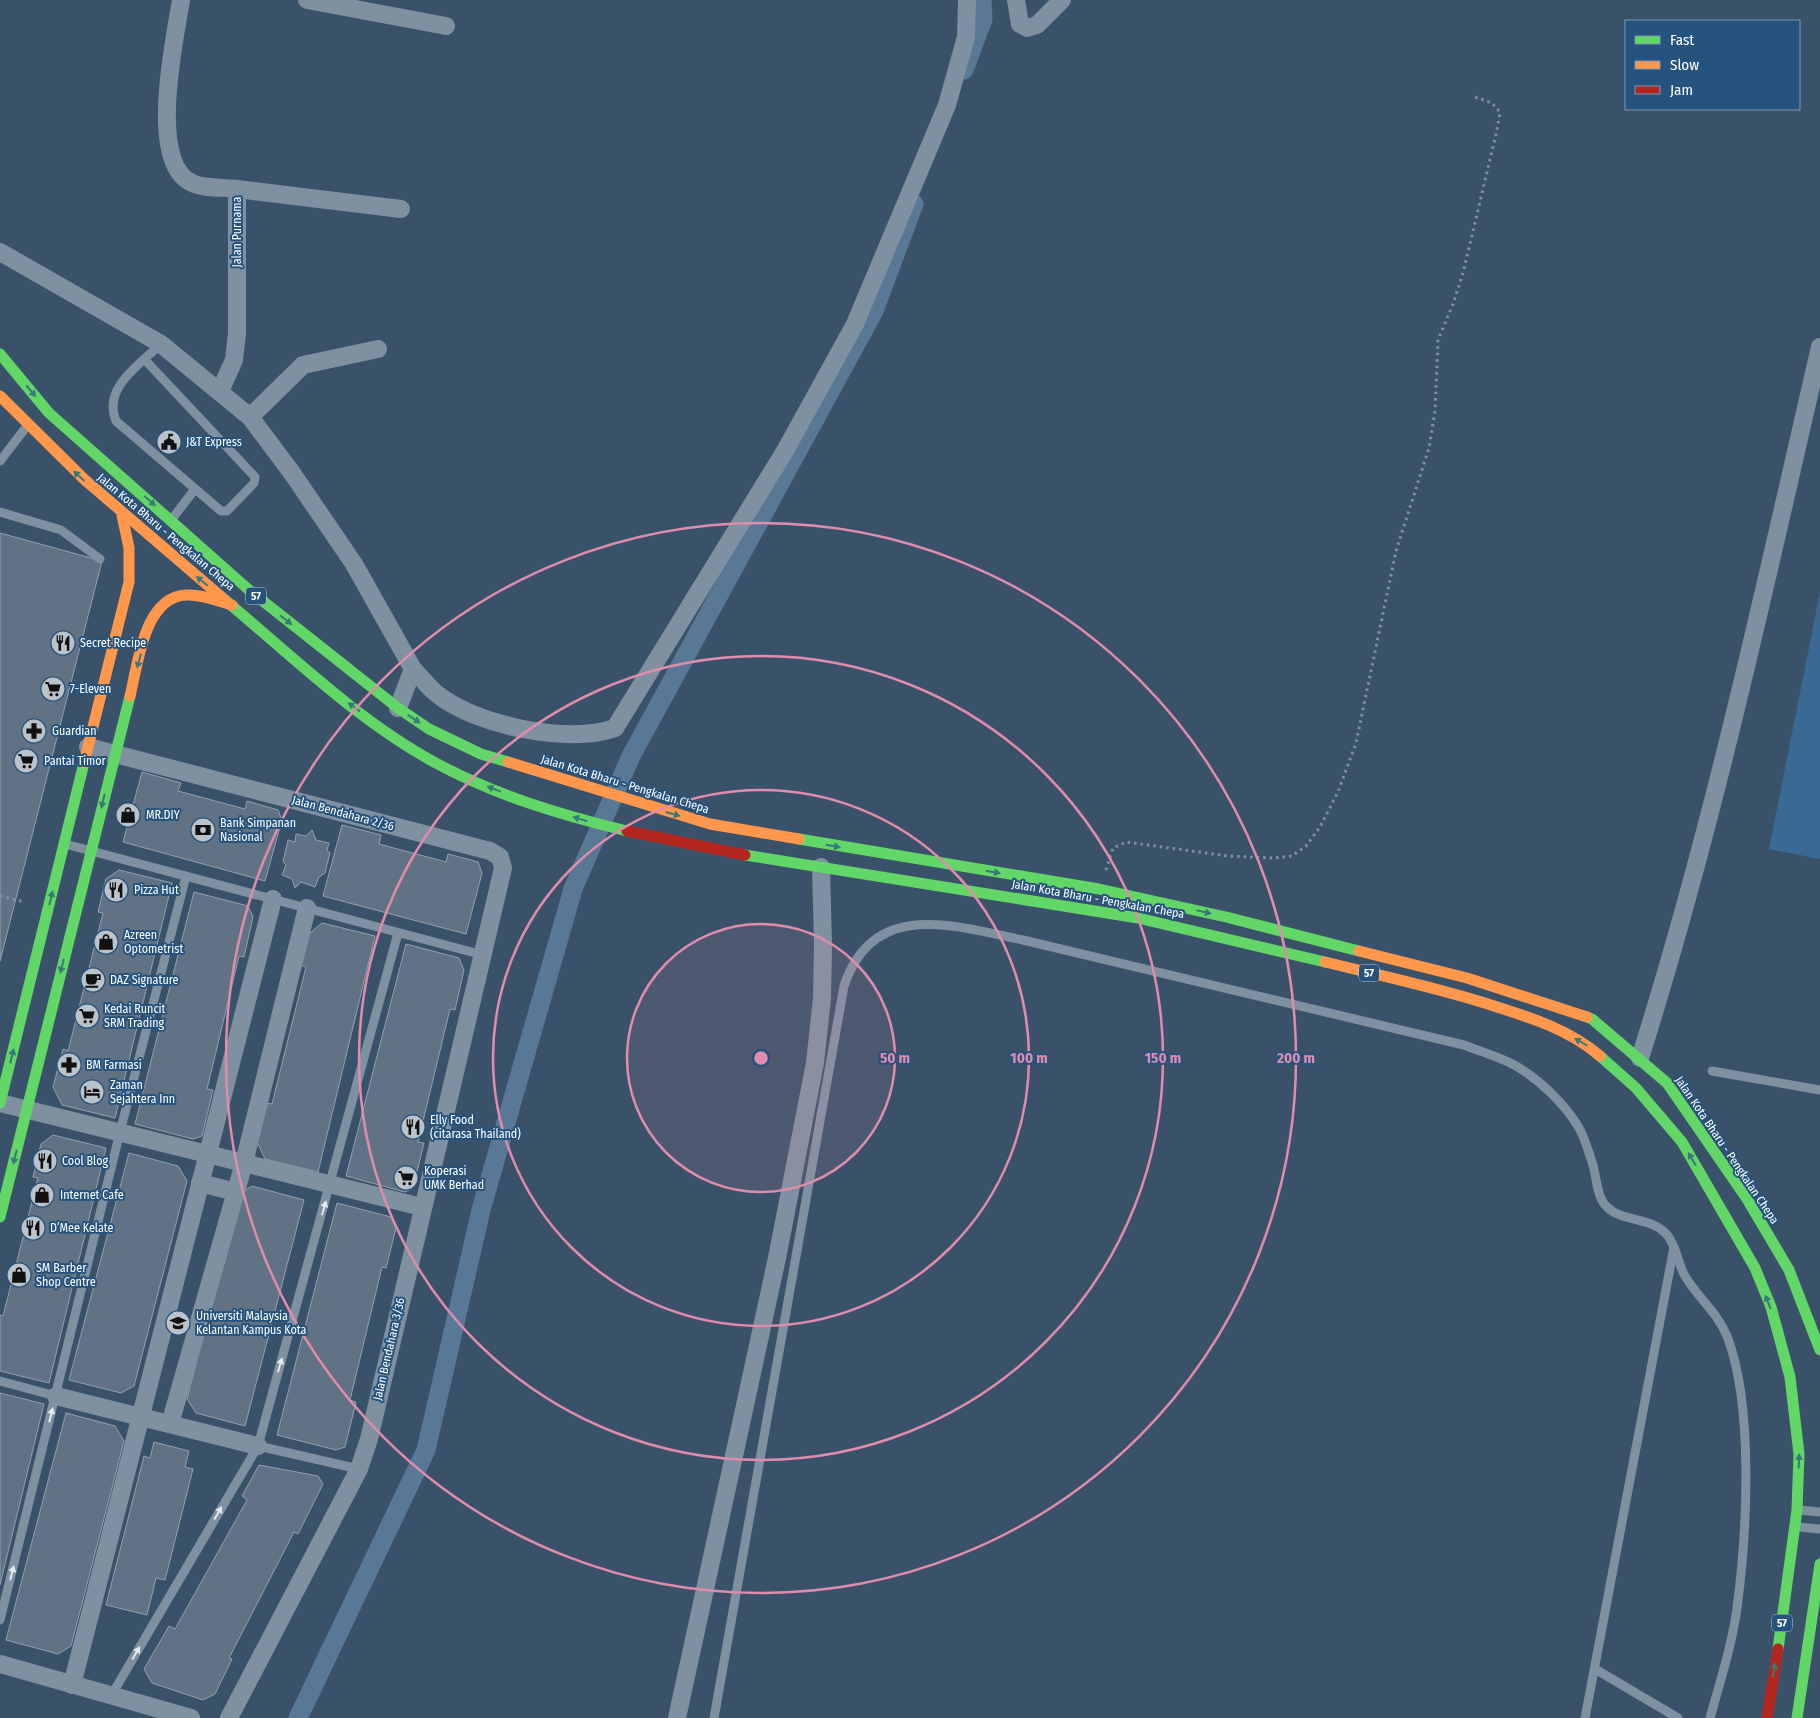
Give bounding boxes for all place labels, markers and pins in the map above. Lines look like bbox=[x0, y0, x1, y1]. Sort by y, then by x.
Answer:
public building icon: J&T Express bbox=[156, 429, 182, 455]
place label: J&T Express bbox=[186, 435, 242, 449]
restaurant icon: Secret Recipe bbox=[50, 630, 76, 656]
place label: Secret Recipe bbox=[80, 636, 146, 650]
supermarket icon: 7-Eleven bbox=[40, 676, 66, 702]
place label: 7-Eleven bbox=[70, 682, 111, 696]
pharmacy icon: Guardian bbox=[21, 718, 47, 744]
place label: Guardian bbox=[52, 724, 97, 738]
supermarket icon: Pantai Timor bbox=[13, 748, 39, 774]
place label: Pantai Timor bbox=[44, 754, 107, 768]
shop icon: MR.DIY bbox=[115, 802, 141, 828]
place label: MR.DIY bbox=[146, 808, 180, 822]
place label: Bank Simpanan Nasional bbox=[220, 816, 296, 844]
bank icon: Bank Simpanan Nasional bbox=[190, 817, 216, 843]
restaurant icon: Pizza Hut bbox=[103, 877, 129, 903]
place label: Pizza Hut bbox=[134, 883, 179, 897]
place label: Azreen Optometrist bbox=[124, 928, 183, 956]
shop icon: Azreen Optometrist bbox=[93, 929, 119, 955]
cafe icon: DAZ Signature bbox=[80, 967, 106, 993]
place label: DAZ Signature bbox=[110, 973, 179, 987]
place label: Kedai Runcit SRM Trading bbox=[104, 1002, 166, 1030]
supermarket icon: Kedai Runcit SRM Trading bbox=[74, 1003, 100, 1029]
centre of rings bbox=[752, 1049, 770, 1067]
pharmacy icon: BM Farmasi bbox=[56, 1052, 82, 1078]
place label: BM Farmasi bbox=[86, 1058, 142, 1072]
place label: Zaman Sejahtera Inn bbox=[110, 1078, 175, 1106]
hotel icon: Zaman Sejahtera Inn bbox=[79, 1079, 105, 1105]
place label: Elly Food (citarasa Thailand) bbox=[430, 1113, 521, 1141]
restaurant icon: Elly Food (citarasa Thailand) bbox=[400, 1114, 426, 1140]
restaurant icon: Cool Blog bbox=[32, 1148, 58, 1174]
place label: Cool Blog bbox=[62, 1154, 108, 1168]
place label: Koperasi UMK Berhad bbox=[424, 1164, 484, 1192]
supermarket icon: Koperasi UMK Berhad bbox=[393, 1165, 419, 1191]
shop icon: Internet Cafe bbox=[29, 1182, 55, 1208]
place label: Internet Cafe bbox=[60, 1188, 124, 1202]
restaurant icon: D’Mee Kelate bbox=[20, 1215, 46, 1241]
place label: D’Mee Kelate bbox=[50, 1221, 114, 1235]
place label: SM Barber Shop Centre bbox=[36, 1261, 96, 1289]
shop icon: SM Barber Shop Centre bbox=[6, 1262, 32, 1288]
place label: Universiti Malaysia Kelantan Kampus Kota bbox=[196, 1309, 307, 1337]
school or university icon: Universiti Malaysia Kelantan Kampus Kota bbox=[165, 1310, 191, 1336]

